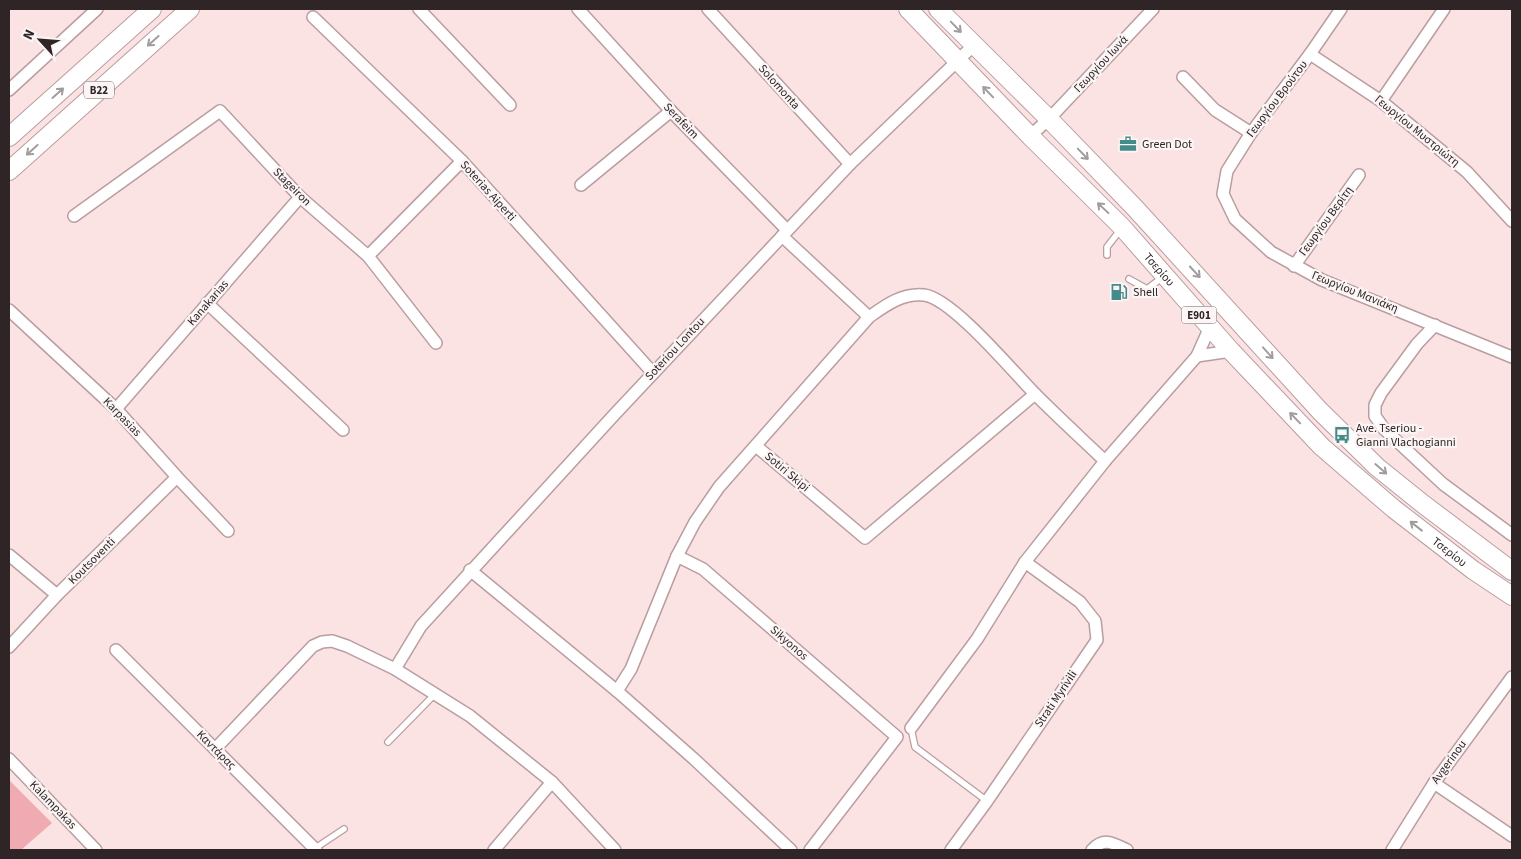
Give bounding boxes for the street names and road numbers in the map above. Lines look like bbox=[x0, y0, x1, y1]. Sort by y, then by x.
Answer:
street label: Γεωργίου Ιωνά bbox=[1070, 31, 1132, 96]
street label: Γεωργίου Βρούτου bbox=[1242, 57, 1312, 141]
street label: Solomonta bbox=[754, 61, 804, 113]
road number: B22 bbox=[84, 82, 114, 98]
street label: Γεωργίου Μυστριώτη bbox=[1371, 91, 1463, 171]
street label: Serafeim bbox=[659, 99, 703, 143]
street label: Soterias Aiperti bbox=[456, 157, 520, 225]
street label: Stageiron bbox=[269, 164, 315, 210]
street label: Γεωργίου Βερίτη bbox=[1295, 183, 1357, 259]
street label: Τσερίου bbox=[1140, 249, 1179, 290]
street label: Γεωργίου Μανιάκη bbox=[1309, 267, 1401, 317]
street label: Kanakarias bbox=[183, 276, 233, 330]
road number: E901 bbox=[1182, 306, 1216, 324]
street label: Soteriou Lontou bbox=[641, 314, 709, 384]
street label: Karpasias bbox=[99, 394, 145, 440]
street label: Sotiri Skipi bbox=[761, 448, 813, 496]
street label: Τσερίου bbox=[1429, 533, 1470, 571]
street label: Koutsoventi bbox=[65, 534, 119, 588]
street label: Sikyonos bbox=[766, 622, 812, 664]
street label: Strati Myrivili bbox=[1031, 667, 1081, 731]
street label: Καντάρας bbox=[192, 726, 240, 774]
street label: Avgerinou bbox=[1427, 737, 1471, 787]
street label: Kalampakas bbox=[26, 777, 80, 833]

